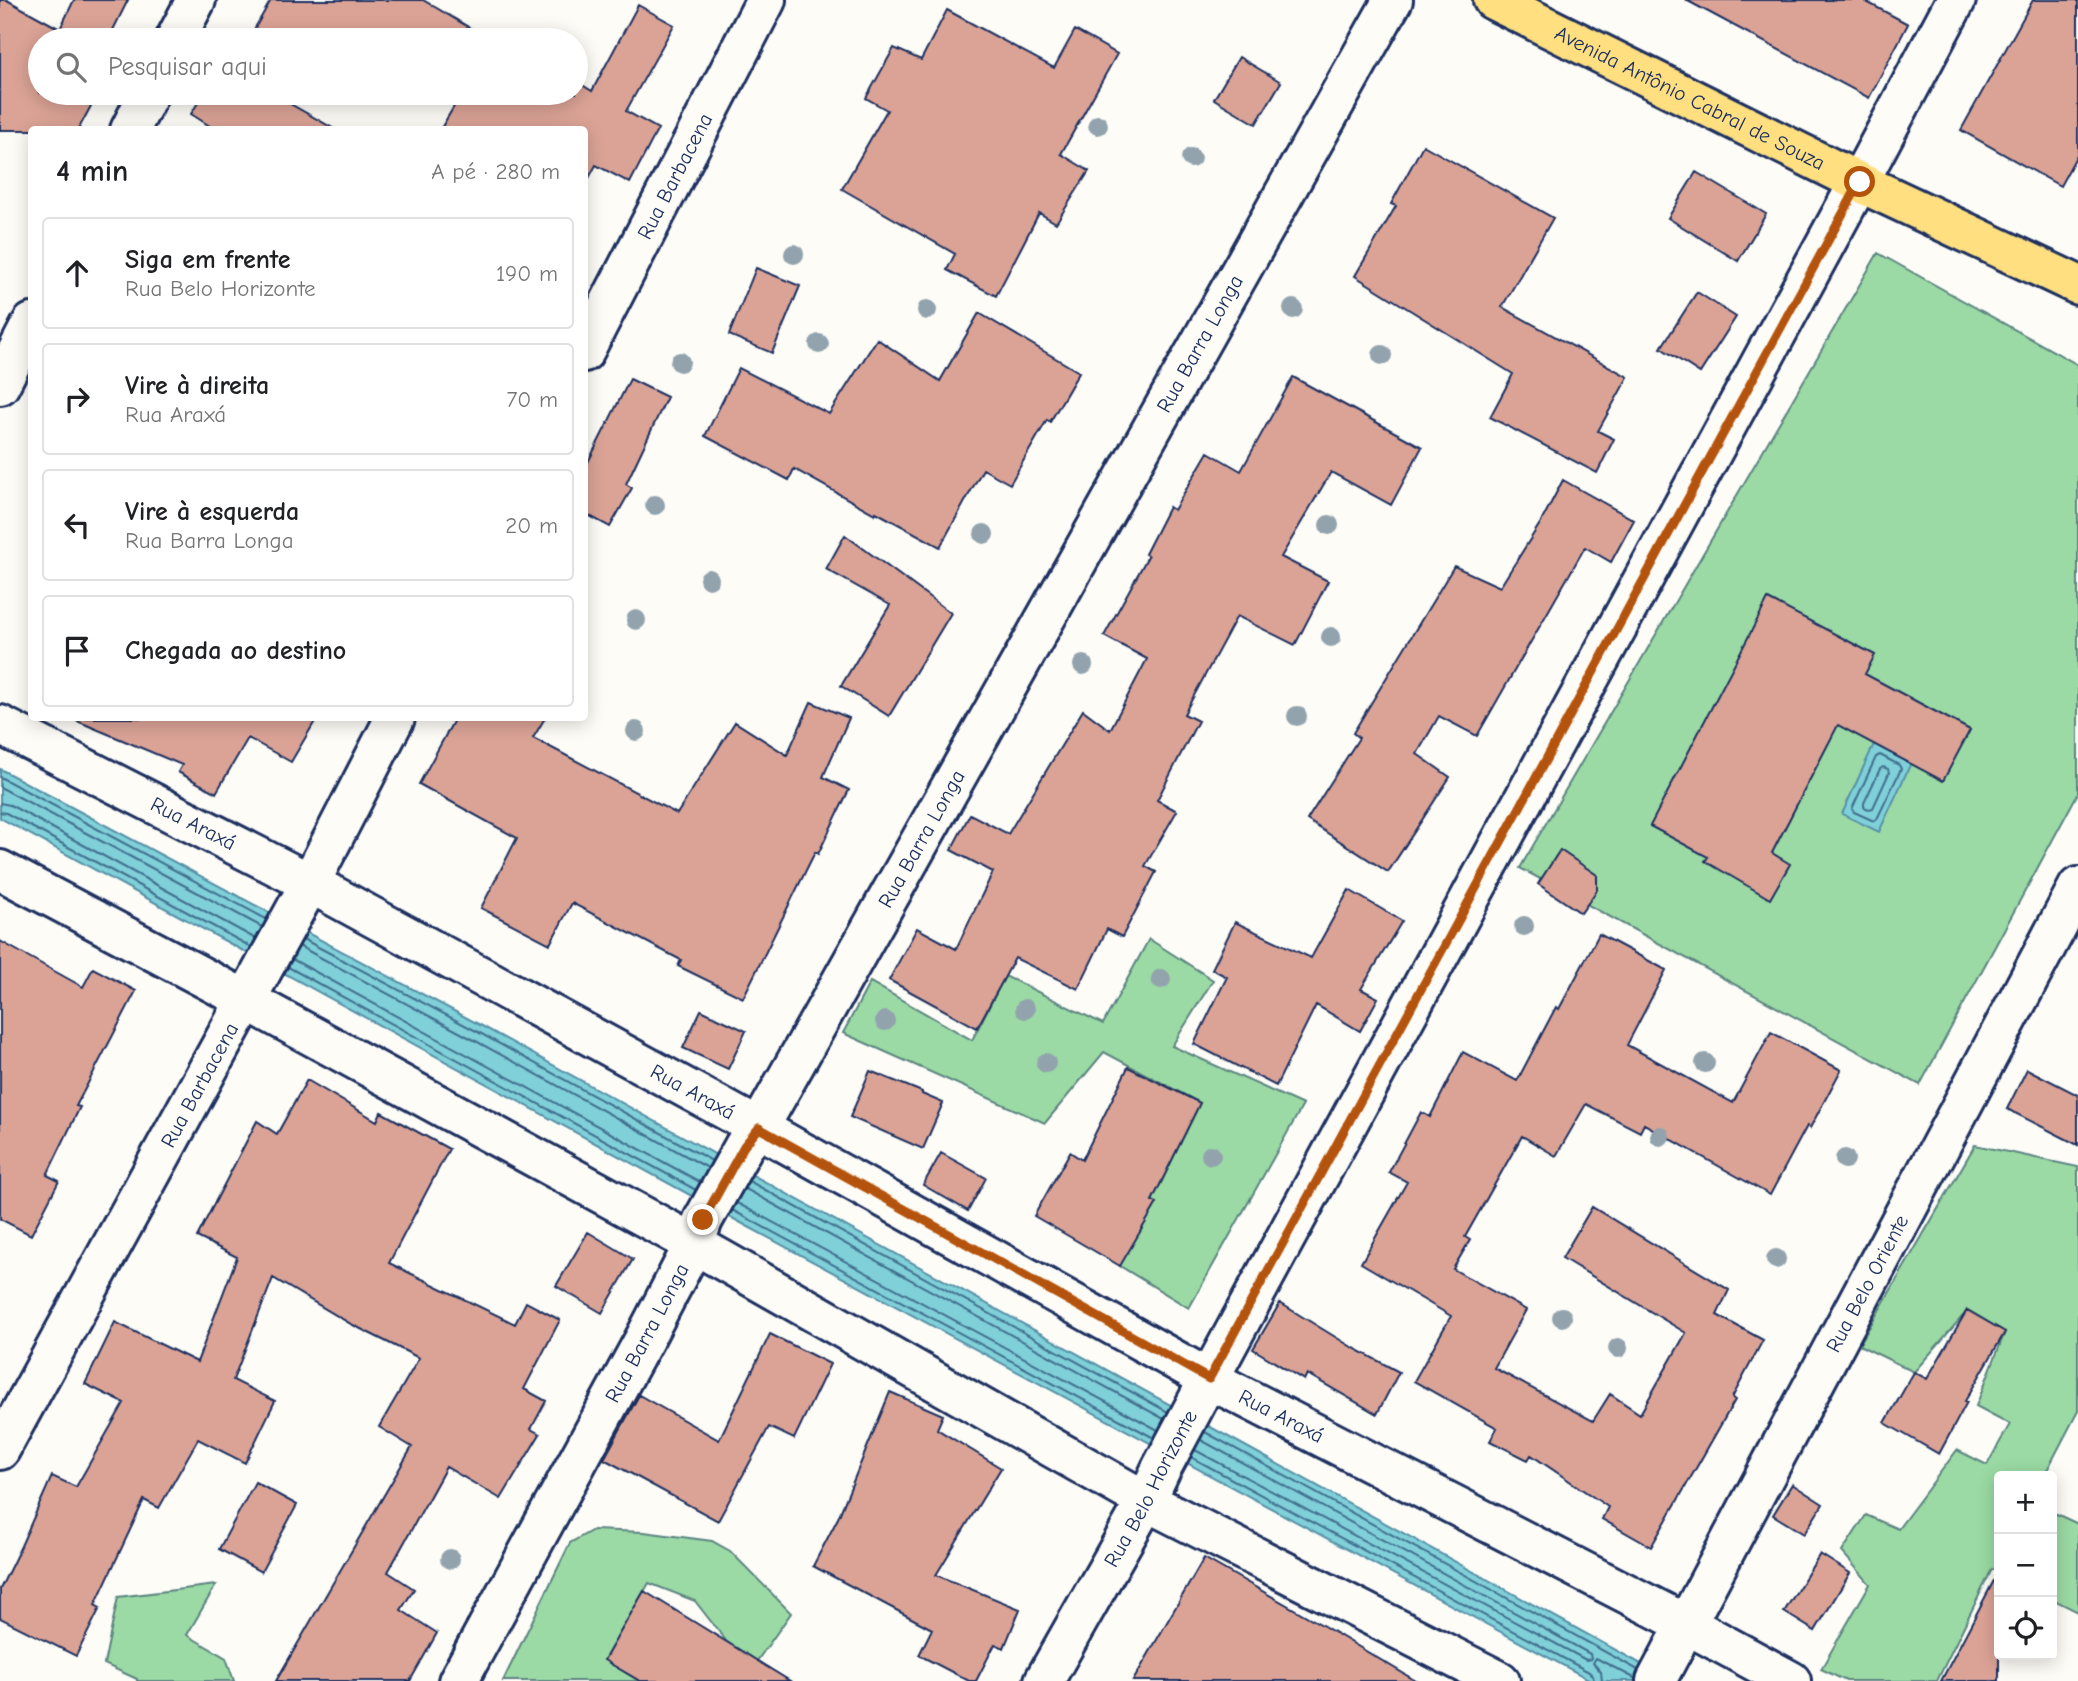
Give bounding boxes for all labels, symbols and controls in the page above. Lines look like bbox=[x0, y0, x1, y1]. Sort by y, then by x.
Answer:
street label: Avenida Antônio Cabral de Souza bbox=[1551, 21, 1829, 175]
search box bbox=[28, 28, 588, 105]
icon: search bbox=[52, 48, 90, 86]
text: Pesquisar aqui bbox=[108, 52, 267, 82]
street label: Rua Barbacena bbox=[632, 109, 717, 243]
text: 4 min bbox=[56, 154, 128, 189]
text: A pé · 280 m bbox=[431, 158, 560, 185]
route start bbox=[1844, 166, 1875, 197]
text: Siga em frente bbox=[125, 245, 291, 275]
icon: ahead bbox=[58, 254, 96, 292]
text: 190 m bbox=[496, 260, 558, 287]
street label: Rua Barra Longa bbox=[1152, 271, 1248, 417]
text: Rua Belo Horizonte bbox=[125, 275, 316, 302]
text: Vire à direita bbox=[125, 371, 269, 401]
icon: right bbox=[58, 380, 96, 418]
text: 70 m bbox=[506, 386, 558, 413]
text: Rua Araxá bbox=[125, 401, 226, 428]
text: Vire à esquerda bbox=[125, 497, 299, 527]
icon: left bbox=[58, 506, 96, 544]
text: 20 m bbox=[505, 512, 558, 539]
text: Rua Barra Longa bbox=[125, 527, 294, 554]
icon: arrive bbox=[58, 632, 96, 670]
text: Chegada ao destino bbox=[125, 636, 346, 666]
street label: Rua Barra Longa bbox=[873, 766, 970, 912]
street label: Rua Araxá bbox=[147, 792, 240, 855]
street label: Rua Barbacena bbox=[156, 1018, 243, 1152]
street label: Rua Araxá bbox=[646, 1059, 739, 1125]
route end bbox=[687, 1204, 718, 1235]
street label: Rua Belo Oriente bbox=[1821, 1211, 1913, 1356]
street label: Rua Barra Longa bbox=[600, 1259, 694, 1407]
street label: Rua Araxá bbox=[1235, 1384, 1328, 1448]
street label: Rua Belo Horizonte bbox=[1099, 1406, 1202, 1571]
map controls bbox=[1994, 1471, 2057, 1660]
button: + bbox=[1994, 1471, 2057, 1534]
button: − bbox=[1994, 1534, 2057, 1597]
button: locate bbox=[1994, 1597, 2057, 1660]

